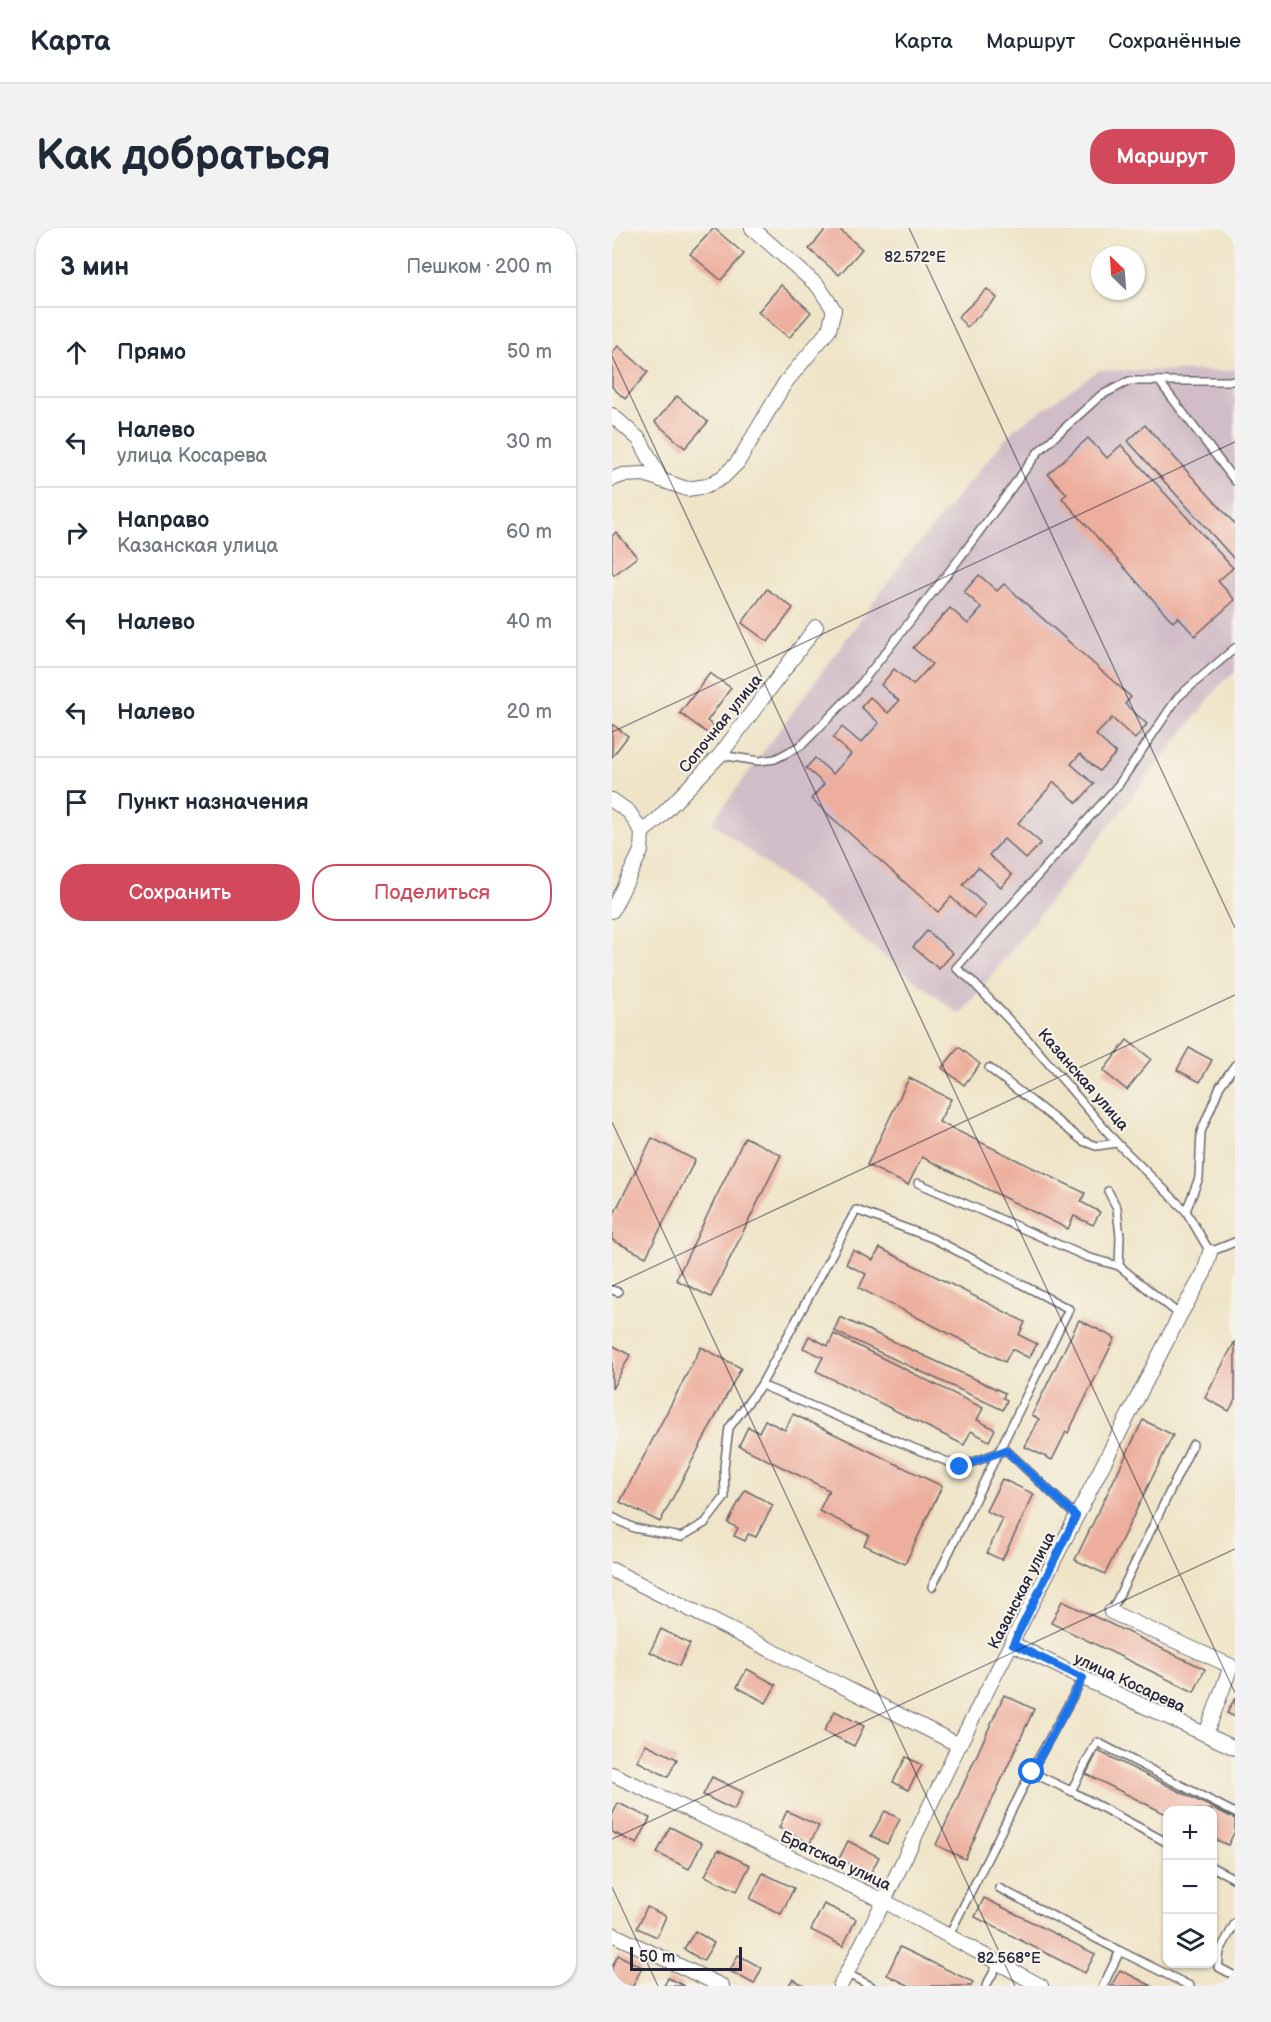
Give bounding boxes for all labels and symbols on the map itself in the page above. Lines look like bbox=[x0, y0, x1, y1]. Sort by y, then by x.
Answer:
north arrow bbox=[1091, 246, 1145, 300]
text: 82.572°E bbox=[884, 248, 946, 267]
street label: Сопочная улица bbox=[676, 671, 767, 777]
street label: Казанская улица bbox=[1033, 1025, 1133, 1135]
route end bbox=[946, 1453, 972, 1479]
street label: Казанская улица bbox=[985, 1528, 1060, 1652]
street label: улица Косарева bbox=[1071, 1649, 1188, 1718]
route start bbox=[1018, 1758, 1044, 1784]
street label: Братская улица bbox=[777, 1827, 894, 1895]
scale bar bbox=[630, 1944, 742, 1972]
text: 82.568°E bbox=[977, 1949, 1041, 1968]

